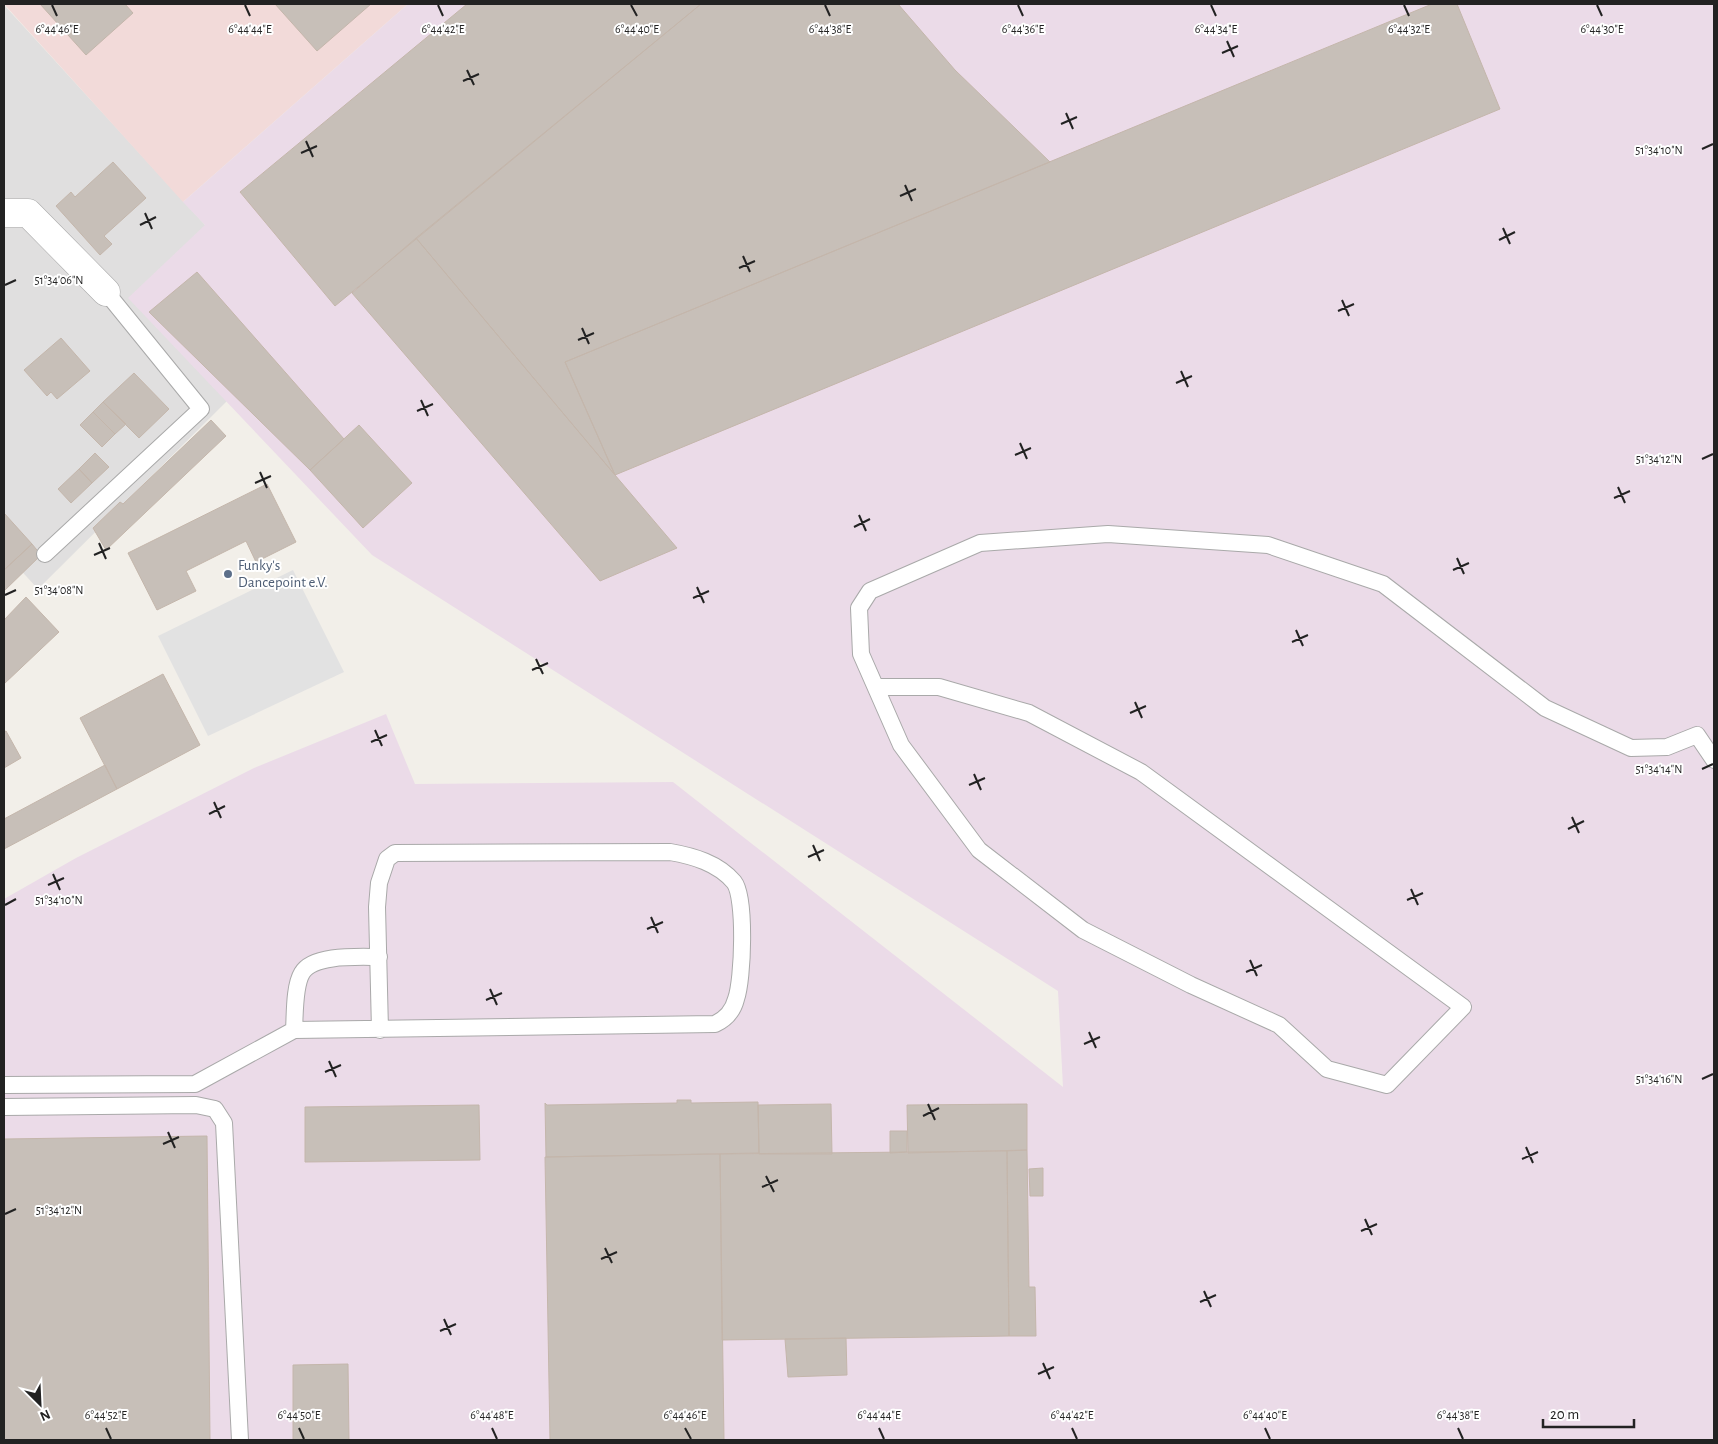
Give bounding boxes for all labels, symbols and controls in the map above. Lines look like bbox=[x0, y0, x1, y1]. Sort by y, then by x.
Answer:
text: 6°44'46"E bbox=[35, 23, 79, 35]
text: 6°44'44"E bbox=[228, 23, 272, 35]
text: 6°44'42"E bbox=[421, 23, 465, 35]
text: 6°44'40"E bbox=[615, 23, 659, 35]
text: 6°44'38"E bbox=[809, 23, 851, 35]
text: 6°44'36"E bbox=[1002, 23, 1044, 35]
text: 6°44'34"E bbox=[1195, 23, 1237, 35]
text: 6°44'32"E bbox=[1388, 23, 1430, 35]
text: 6°44'30"E bbox=[1580, 23, 1624, 35]
text: 51°34'10"N bbox=[1635, 144, 1683, 156]
text: 51°34'06"N bbox=[35, 274, 83, 286]
text: 51°34'12"N bbox=[1636, 453, 1682, 465]
place label: Funky's Dancepoint e.V. bbox=[238, 558, 328, 590]
marker: Funky's Dancepoint e.V. bbox=[222, 568, 234, 580]
text: 51°34'08"N bbox=[35, 584, 83, 596]
text: 51°34'14"N bbox=[1636, 763, 1682, 775]
text: 51°34'10"N bbox=[35, 894, 83, 906]
text: 51°34'16"N bbox=[1636, 1073, 1682, 1085]
text: 51°34'12"N bbox=[36, 1204, 82, 1216]
north arrow bbox=[15, 1379, 65, 1429]
scale bar bbox=[1543, 1396, 1634, 1428]
text: N bbox=[38, 1407, 52, 1423]
text: 20 m bbox=[1550, 1407, 1579, 1422]
text: 6°44'52"E bbox=[85, 1409, 127, 1421]
text: 6°44'50"E bbox=[277, 1409, 321, 1421]
text: 6°44'48"E bbox=[470, 1409, 514, 1421]
text: 6°44'46"E bbox=[663, 1409, 707, 1421]
text: 6°44'44"E bbox=[857, 1409, 901, 1421]
text: 6°44'42"E bbox=[1050, 1409, 1094, 1421]
text: 6°44'40"E bbox=[1243, 1409, 1287, 1421]
text: 6°44'38"E bbox=[1437, 1409, 1479, 1421]

